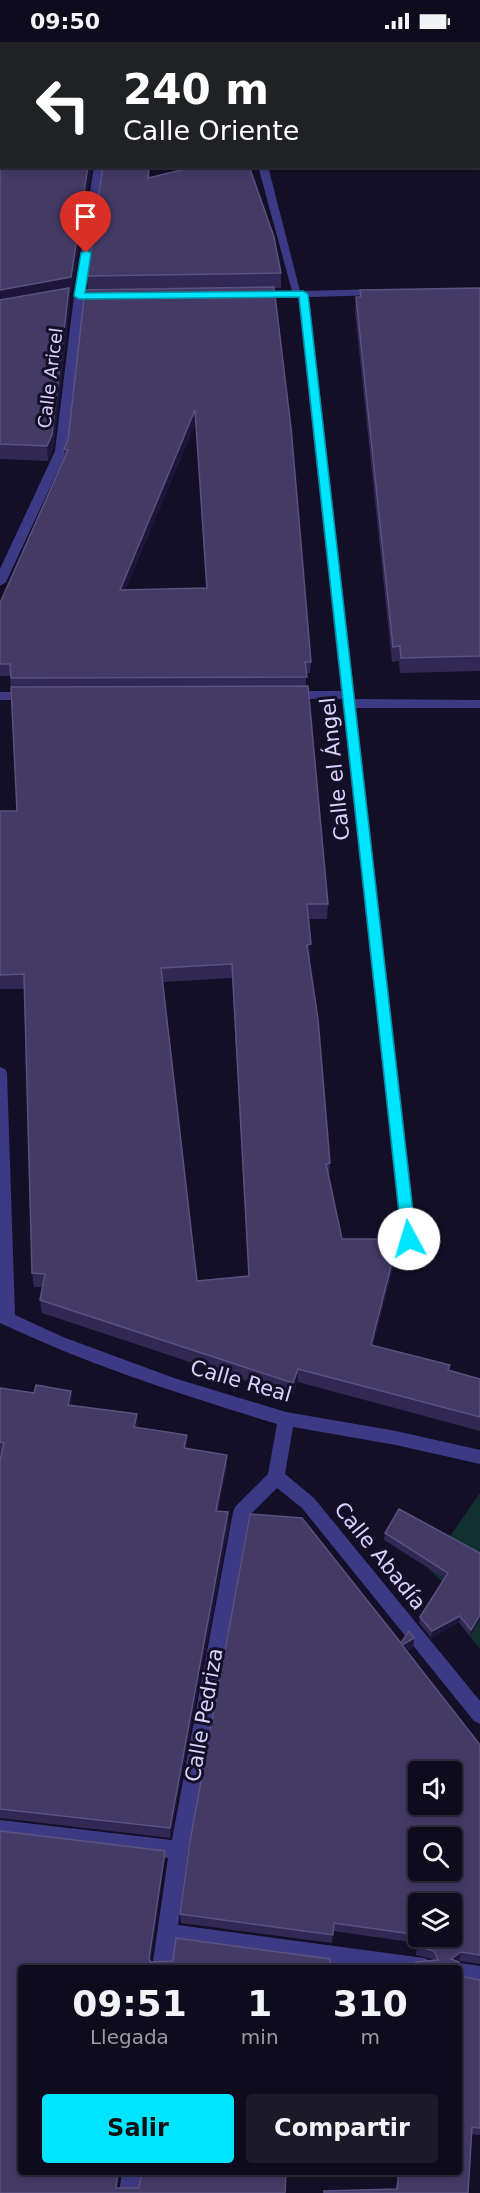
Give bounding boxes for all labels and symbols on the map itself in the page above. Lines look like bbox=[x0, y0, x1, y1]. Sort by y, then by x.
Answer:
pin bbox=[60, 191, 111, 253]
street label: Calle Aricel bbox=[33, 327, 67, 429]
street label: Calle el Ángel bbox=[315, 696, 354, 842]
position arrow bbox=[377, 1207, 441, 1271]
street label: Calle Real bbox=[188, 1355, 294, 1407]
street label: Calle Abadía bbox=[329, 1497, 431, 1615]
street label: Calle Pedriza bbox=[180, 1646, 228, 1784]

